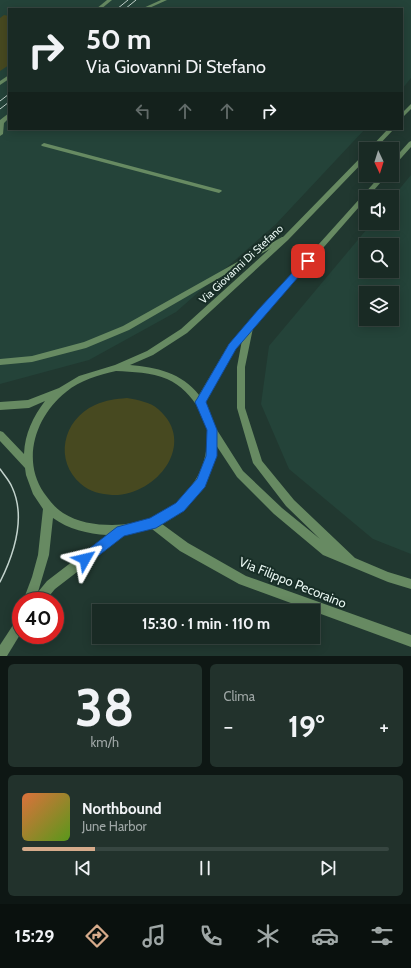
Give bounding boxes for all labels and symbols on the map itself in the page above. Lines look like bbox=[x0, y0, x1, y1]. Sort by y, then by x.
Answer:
north arrow bbox=[359, 142, 399, 182]
street label: Via Giovanni Di Stefano bbox=[196, 221, 286, 307]
pin bbox=[291, 244, 325, 278]
position arrow bbox=[64, 538, 106, 580]
street label: Via Filippo Pecoraino bbox=[237, 553, 349, 611]
speed limit sign: 40 bbox=[12, 592, 64, 644]

